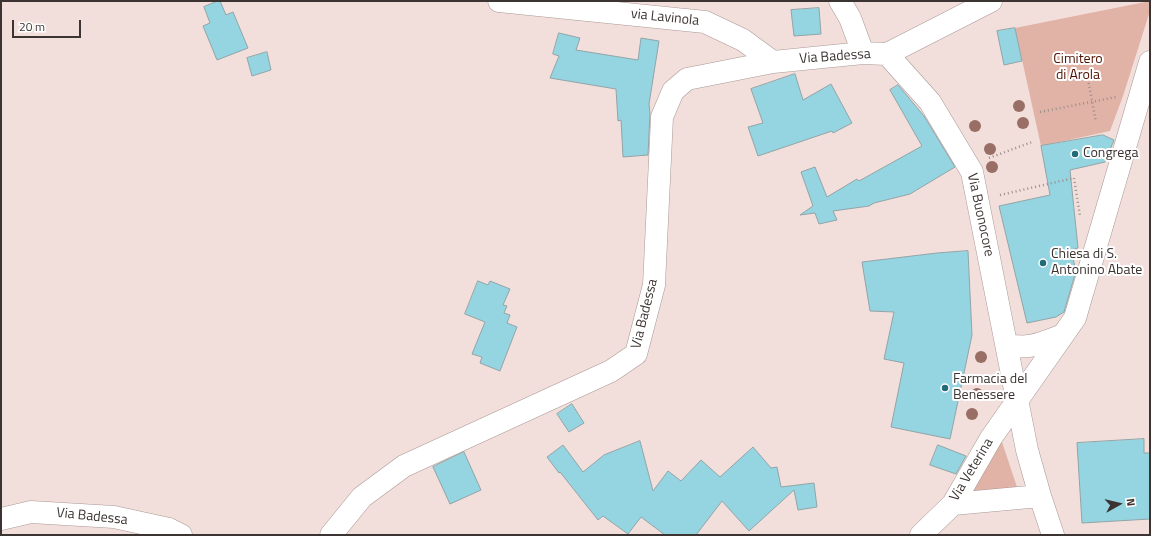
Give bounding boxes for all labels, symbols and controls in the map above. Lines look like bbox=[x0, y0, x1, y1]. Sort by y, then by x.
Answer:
street label: via Lavinola bbox=[630, 6, 700, 30]
scale bar bbox=[14, 12, 83, 38]
text: 20 m bbox=[19, 17, 45, 36]
street label: Via Badessa bbox=[799, 46, 871, 68]
park label: Cimitero di Arola bbox=[1053, 52, 1103, 84]
place label: Congrega bbox=[1083, 146, 1139, 162]
marker: Congrega bbox=[1070, 149, 1080, 159]
street label: Via Buonocore bbox=[963, 172, 997, 258]
place label: Chiesa di S. Antonino Abate bbox=[1051, 247, 1142, 280]
marker: Chiesa di S. Antonino Abate bbox=[1038, 258, 1048, 268]
street label: Via Badessa bbox=[628, 277, 662, 351]
place label: Farmacia del Benessere bbox=[953, 372, 1027, 404]
marker: Farmacia del Benessere bbox=[940, 383, 950, 393]
street label: Via Veterina bbox=[947, 435, 997, 505]
north arrow bbox=[1099, 484, 1139, 524]
text: N bbox=[1122, 497, 1139, 507]
street label: Via Badessa bbox=[56, 505, 128, 529]

